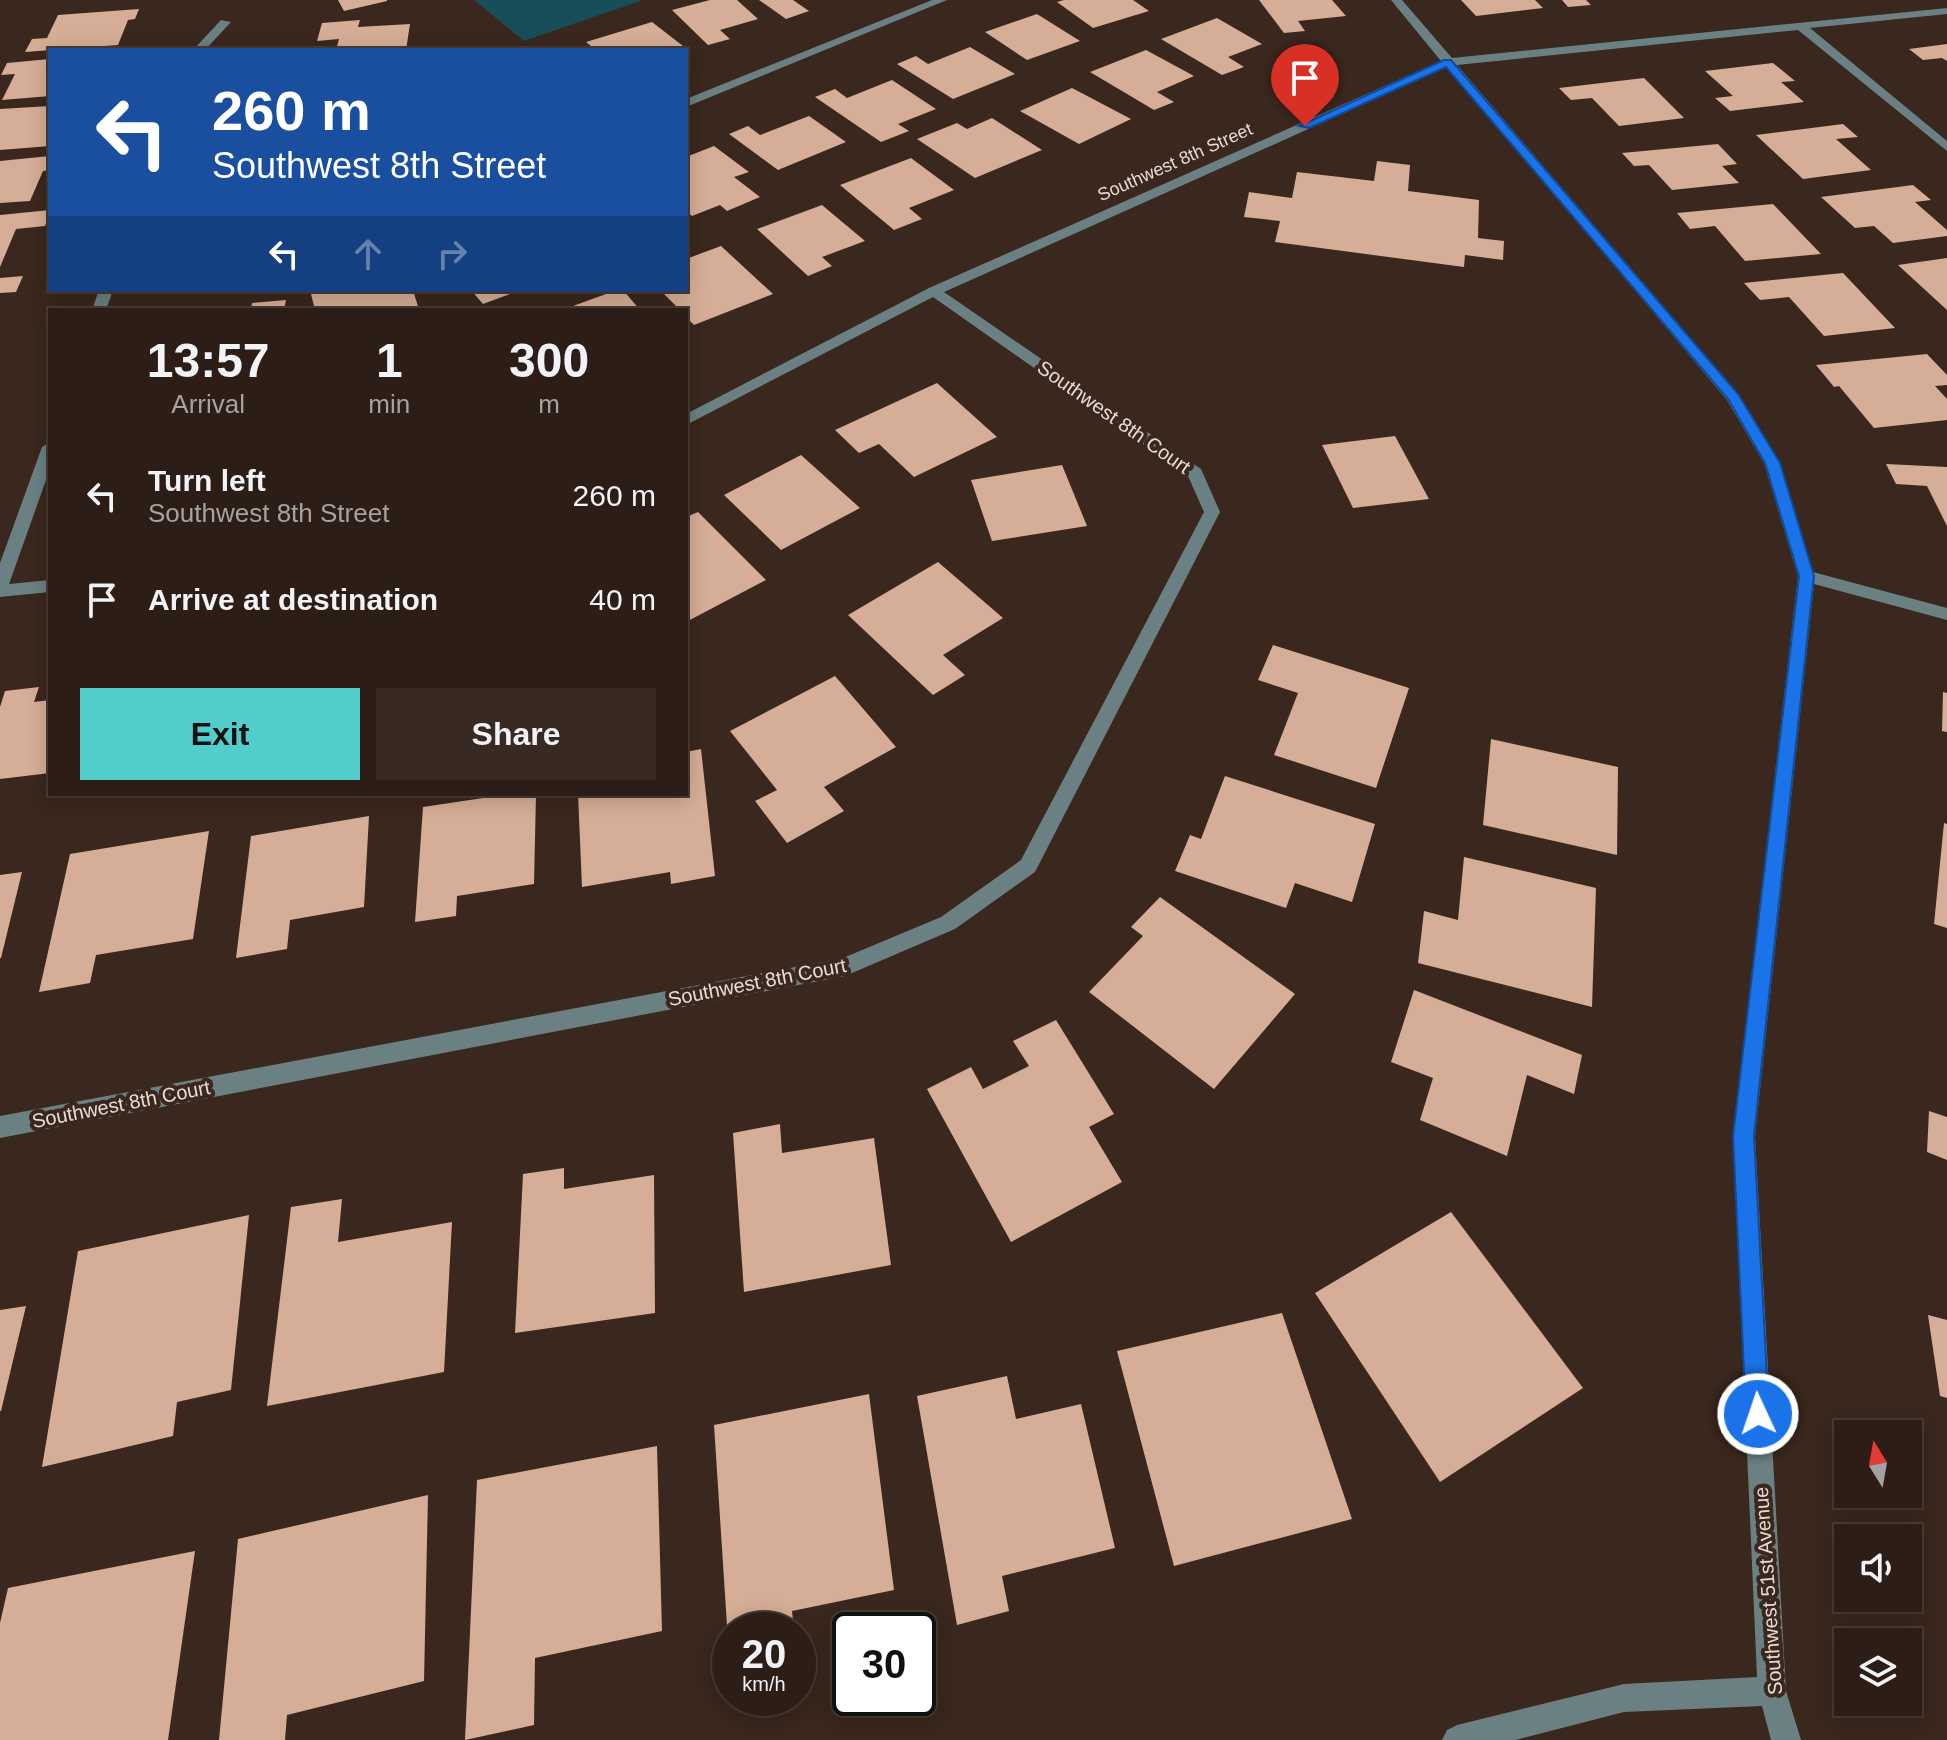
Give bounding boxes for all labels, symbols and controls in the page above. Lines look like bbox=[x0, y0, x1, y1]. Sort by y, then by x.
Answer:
pin bbox=[1271, 44, 1339, 126]
icon: arrive bbox=[1283, 56, 1327, 100]
text: 260 m bbox=[212, 79, 371, 142]
icon: left bbox=[80, 80, 184, 184]
street label: Southwest 8th Street bbox=[1095, 119, 1255, 205]
text: Southwest 8th Street bbox=[212, 145, 546, 186]
icon: left bbox=[262, 232, 306, 276]
icon: ahead bbox=[346, 232, 390, 276]
icon: right bbox=[430, 232, 474, 276]
text: 13:57 bbox=[147, 334, 270, 387]
text: 1 bbox=[376, 334, 403, 387]
text: 300 bbox=[509, 334, 589, 387]
street label: Southwest 8th Court bbox=[1033, 356, 1195, 478]
text: Arrival bbox=[171, 389, 245, 419]
text: min bbox=[368, 389, 410, 419]
text: m bbox=[538, 389, 560, 419]
text: Turn left bbox=[148, 464, 266, 497]
icon: left bbox=[80, 474, 124, 518]
text: 260 m bbox=[573, 479, 656, 512]
text: Southwest 8th Street bbox=[148, 498, 389, 528]
icon: arrive bbox=[80, 578, 124, 622]
text: Arrive at destination bbox=[148, 583, 438, 616]
text: 40 m bbox=[589, 583, 656, 616]
button: Exit bbox=[80, 688, 360, 780]
button: Share bbox=[376, 688, 656, 780]
street label: Southwest 8th Court bbox=[666, 954, 848, 1010]
street label: Southwest 8th Court bbox=[30, 1076, 212, 1132]
position arrow bbox=[1716, 1372, 1800, 1456]
north arrow bbox=[1834, 1420, 1922, 1508]
map controls bbox=[1834, 1420, 1922, 1716]
street label: Southwest 51st Avenue bbox=[1750, 1486, 1786, 1696]
button: sound bbox=[1834, 1524, 1922, 1612]
speed limit sign: 30 bbox=[832, 1612, 936, 1716]
button: layers bbox=[1834, 1628, 1922, 1716]
text: 20 bbox=[742, 1632, 786, 1676]
text: km/h bbox=[742, 1673, 786, 1695]

